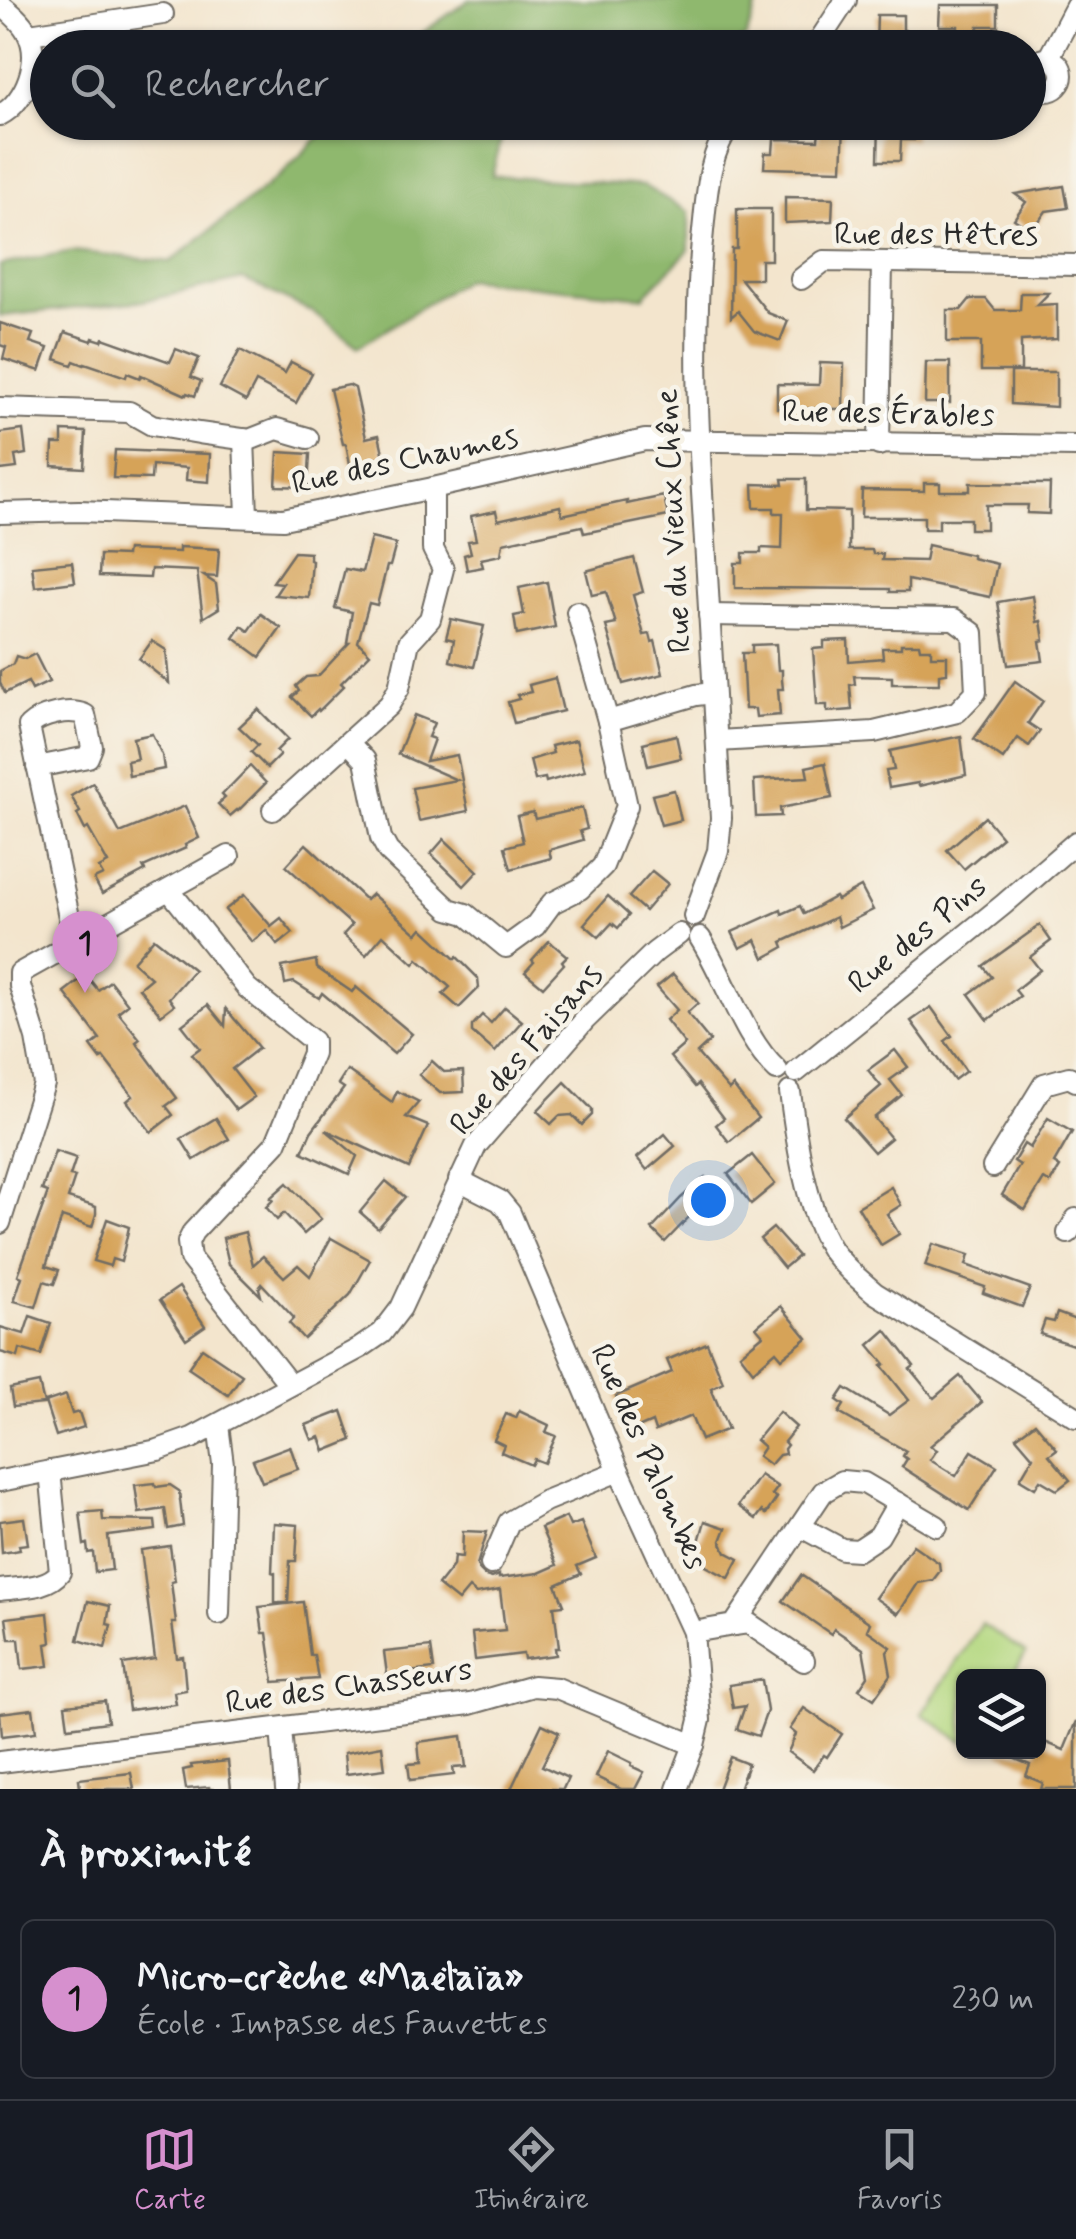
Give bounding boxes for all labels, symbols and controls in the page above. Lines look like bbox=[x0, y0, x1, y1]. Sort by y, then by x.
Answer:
search box bbox=[30, 30, 1046, 140]
icon: search bbox=[65, 58, 120, 113]
text: Rechercher bbox=[145, 61, 330, 110]
street label: Rue des Hêtres bbox=[834, 214, 1038, 256]
street label: Rue du Vieux Chêne bbox=[646, 388, 702, 654]
street label: Rue des Érables bbox=[781, 391, 995, 437]
street label: Rue des Chaumes bbox=[288, 417, 522, 505]
street label: Rue des Pins bbox=[840, 866, 996, 1004]
pin: 1 bbox=[52, 910, 118, 993]
street label: Rue des Faisans bbox=[441, 955, 613, 1145]
your location bbox=[683, 1175, 734, 1226]
street label: Rue des Palombes bbox=[579, 1338, 717, 1576]
street label: Rue des Chasseurs bbox=[223, 1649, 475, 1725]
map controls bbox=[956, 1669, 1046, 1759]
button: layers bbox=[956, 1669, 1046, 1759]
text: À proximité bbox=[40, 1827, 251, 1882]
text: Micro-crèche «Maëlaïa» bbox=[137, 1954, 523, 2003]
text: 1 bbox=[67, 1978, 82, 2020]
text: 230 m bbox=[951, 1978, 1034, 2020]
text: École · Impasse des Fauvettes bbox=[137, 2003, 547, 2045]
tab: Carte bbox=[134, 2122, 206, 2219]
tab: Itinéraire bbox=[474, 2122, 589, 2219]
tab: Favoris bbox=[857, 2122, 942, 2219]

